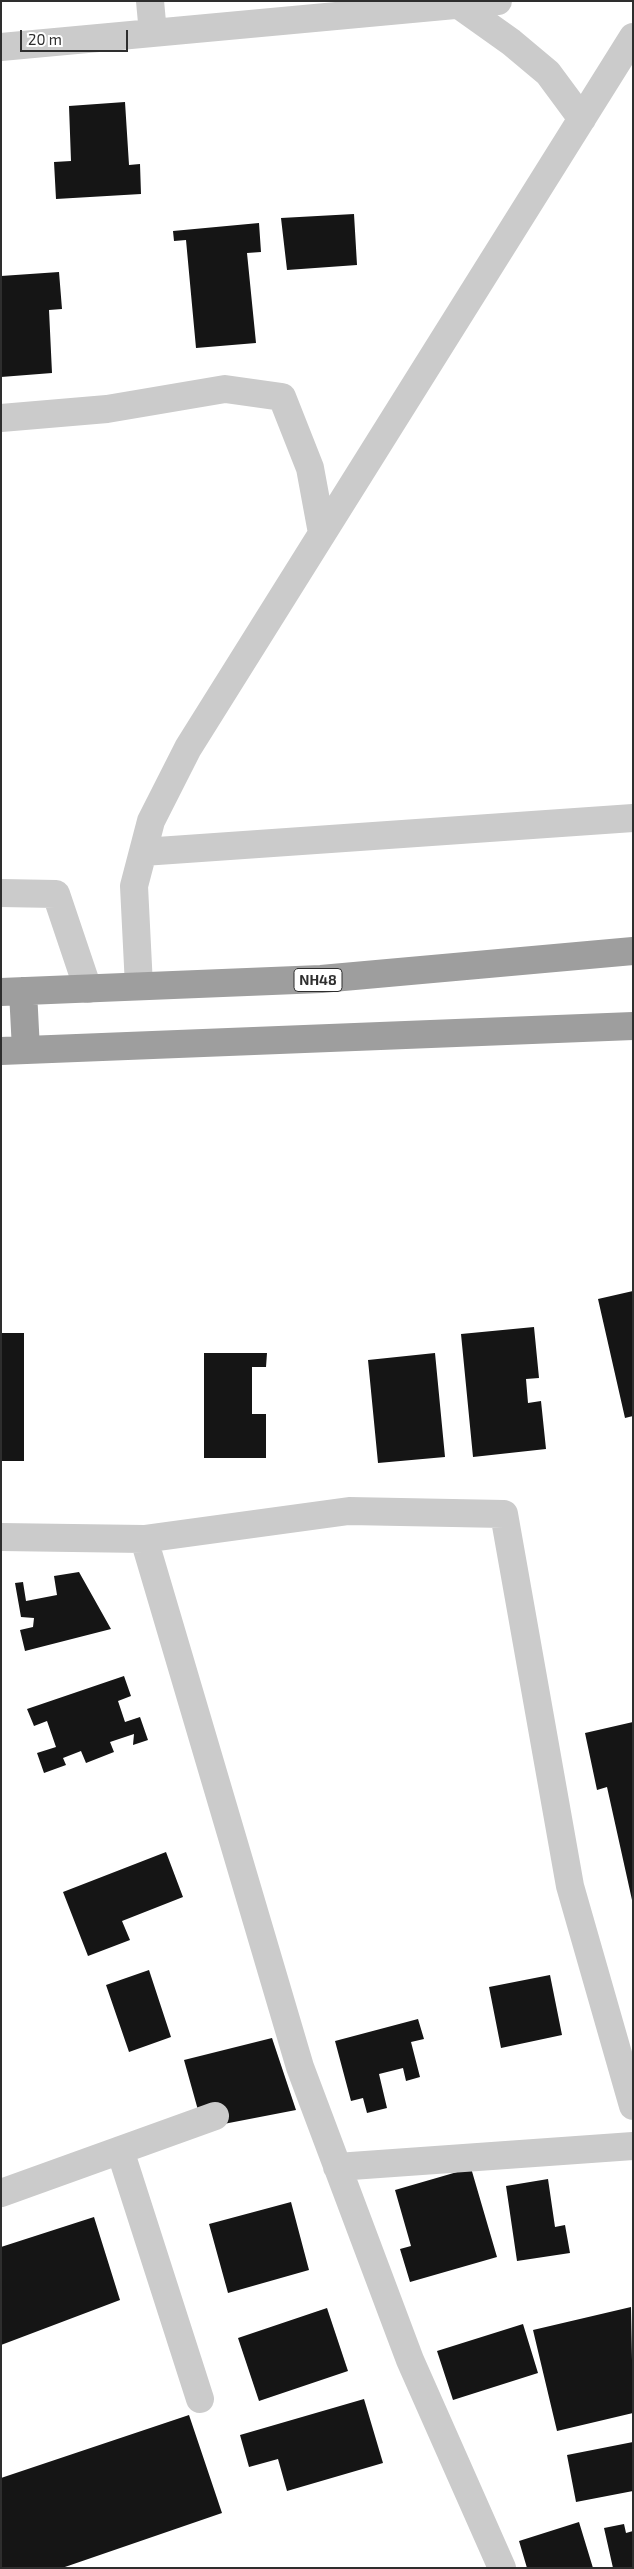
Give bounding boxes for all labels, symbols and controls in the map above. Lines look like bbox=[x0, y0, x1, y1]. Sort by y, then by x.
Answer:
scale bar bbox=[22, 20, 130, 52]
text: 20 m bbox=[28, 30, 62, 48]
road number: NH48 bbox=[294, 968, 342, 992]

